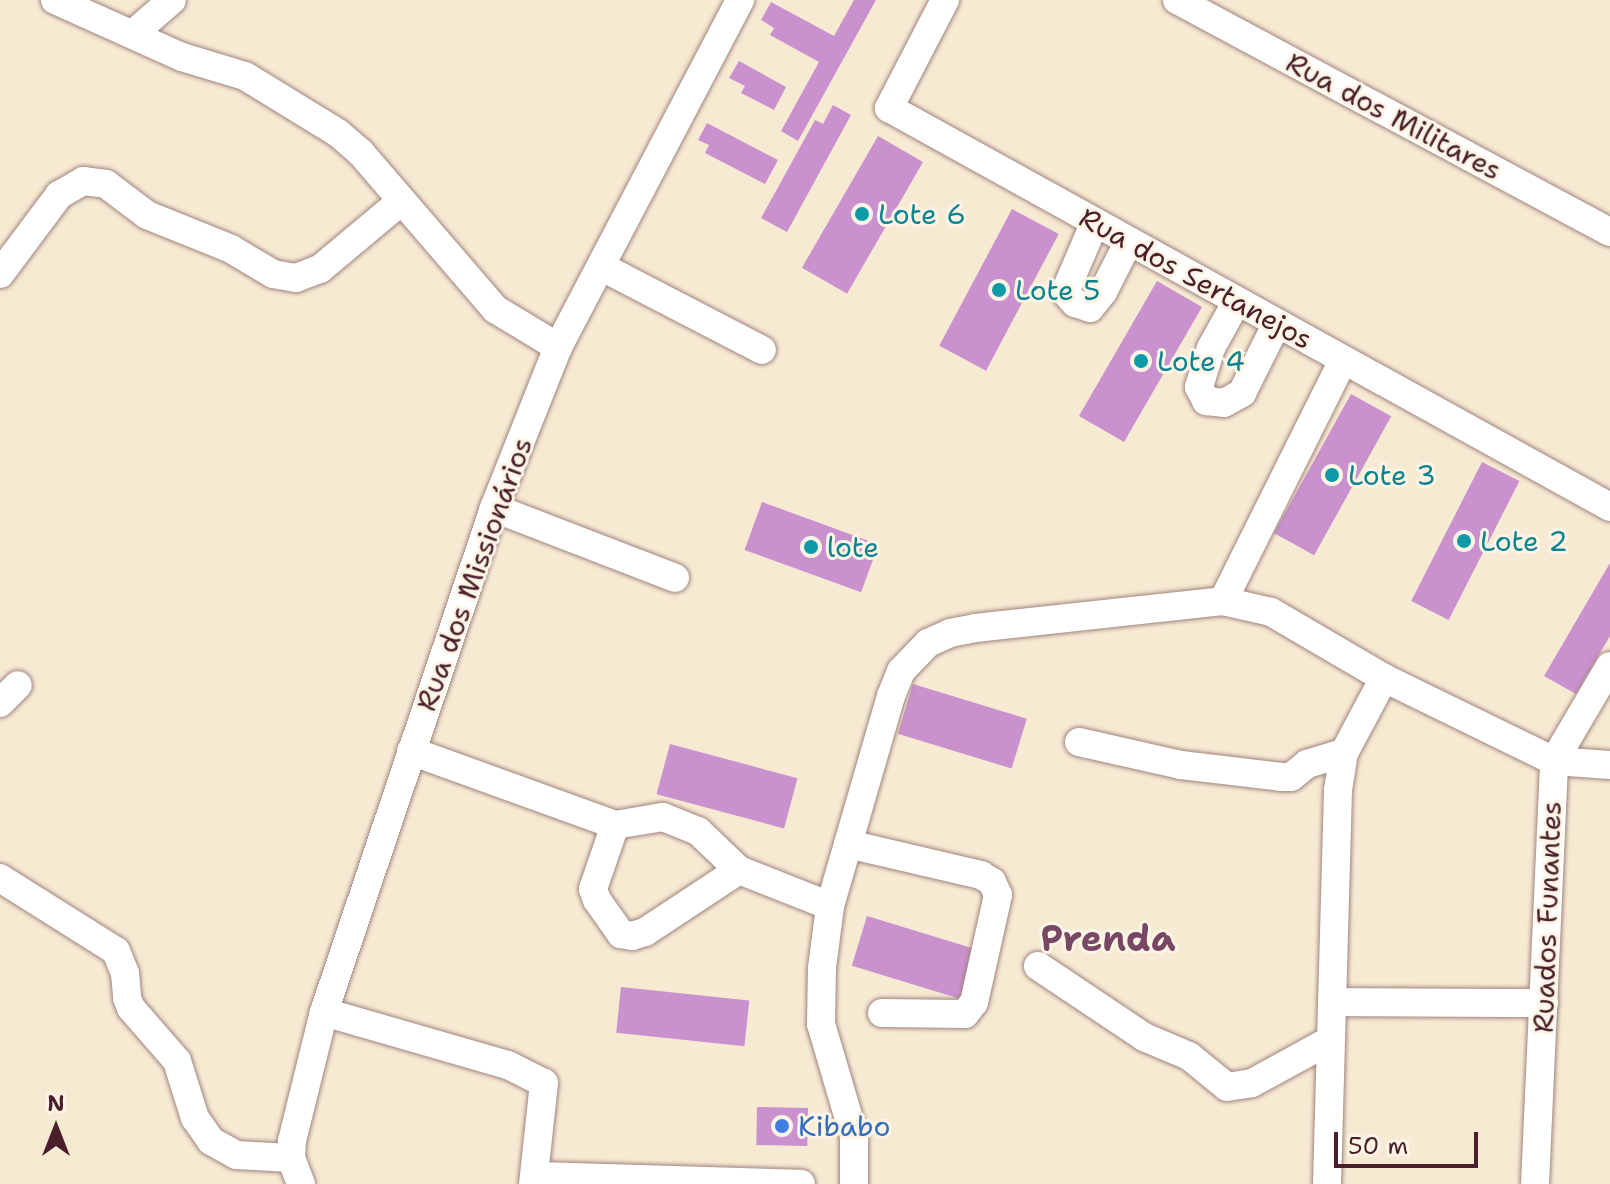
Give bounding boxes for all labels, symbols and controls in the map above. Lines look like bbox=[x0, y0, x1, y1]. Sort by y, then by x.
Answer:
street label: Rua dos Militares bbox=[1281, 45, 1507, 187]
place label: Lote 6 bbox=[878, 197, 966, 231]
street label: Rua dos Sertanejos bbox=[1074, 200, 1318, 356]
marker: Lote 6 bbox=[853, 205, 871, 223]
place label: Lote 5 bbox=[1015, 273, 1100, 307]
marker: Lote 5 bbox=[990, 281, 1008, 299]
place label: Lote 4 bbox=[1157, 344, 1245, 378]
marker: Lote 4 bbox=[1132, 352, 1150, 370]
street label: Rua dos Missionários bbox=[409, 433, 539, 715]
place label: Lote 3 bbox=[1348, 458, 1436, 492]
marker: Lote 3 bbox=[1323, 466, 1341, 484]
place label: Lote 2 bbox=[1480, 524, 1568, 558]
place label: lote bbox=[827, 530, 879, 564]
marker: Lote 2 bbox=[1455, 532, 1473, 550]
marker: lote bbox=[802, 538, 820, 556]
street label: Ruados Funantes bbox=[1526, 801, 1568, 1033]
district label: Prenda bbox=[1040, 917, 1176, 961]
north arrow bbox=[16, 1088, 96, 1168]
text: N bbox=[47, 1089, 65, 1118]
place label: Kibabo bbox=[798, 1109, 890, 1143]
scale bar bbox=[1338, 1116, 1482, 1166]
marker: Kibabo bbox=[773, 1117, 791, 1135]
text: 50 m bbox=[1348, 1130, 1408, 1162]

